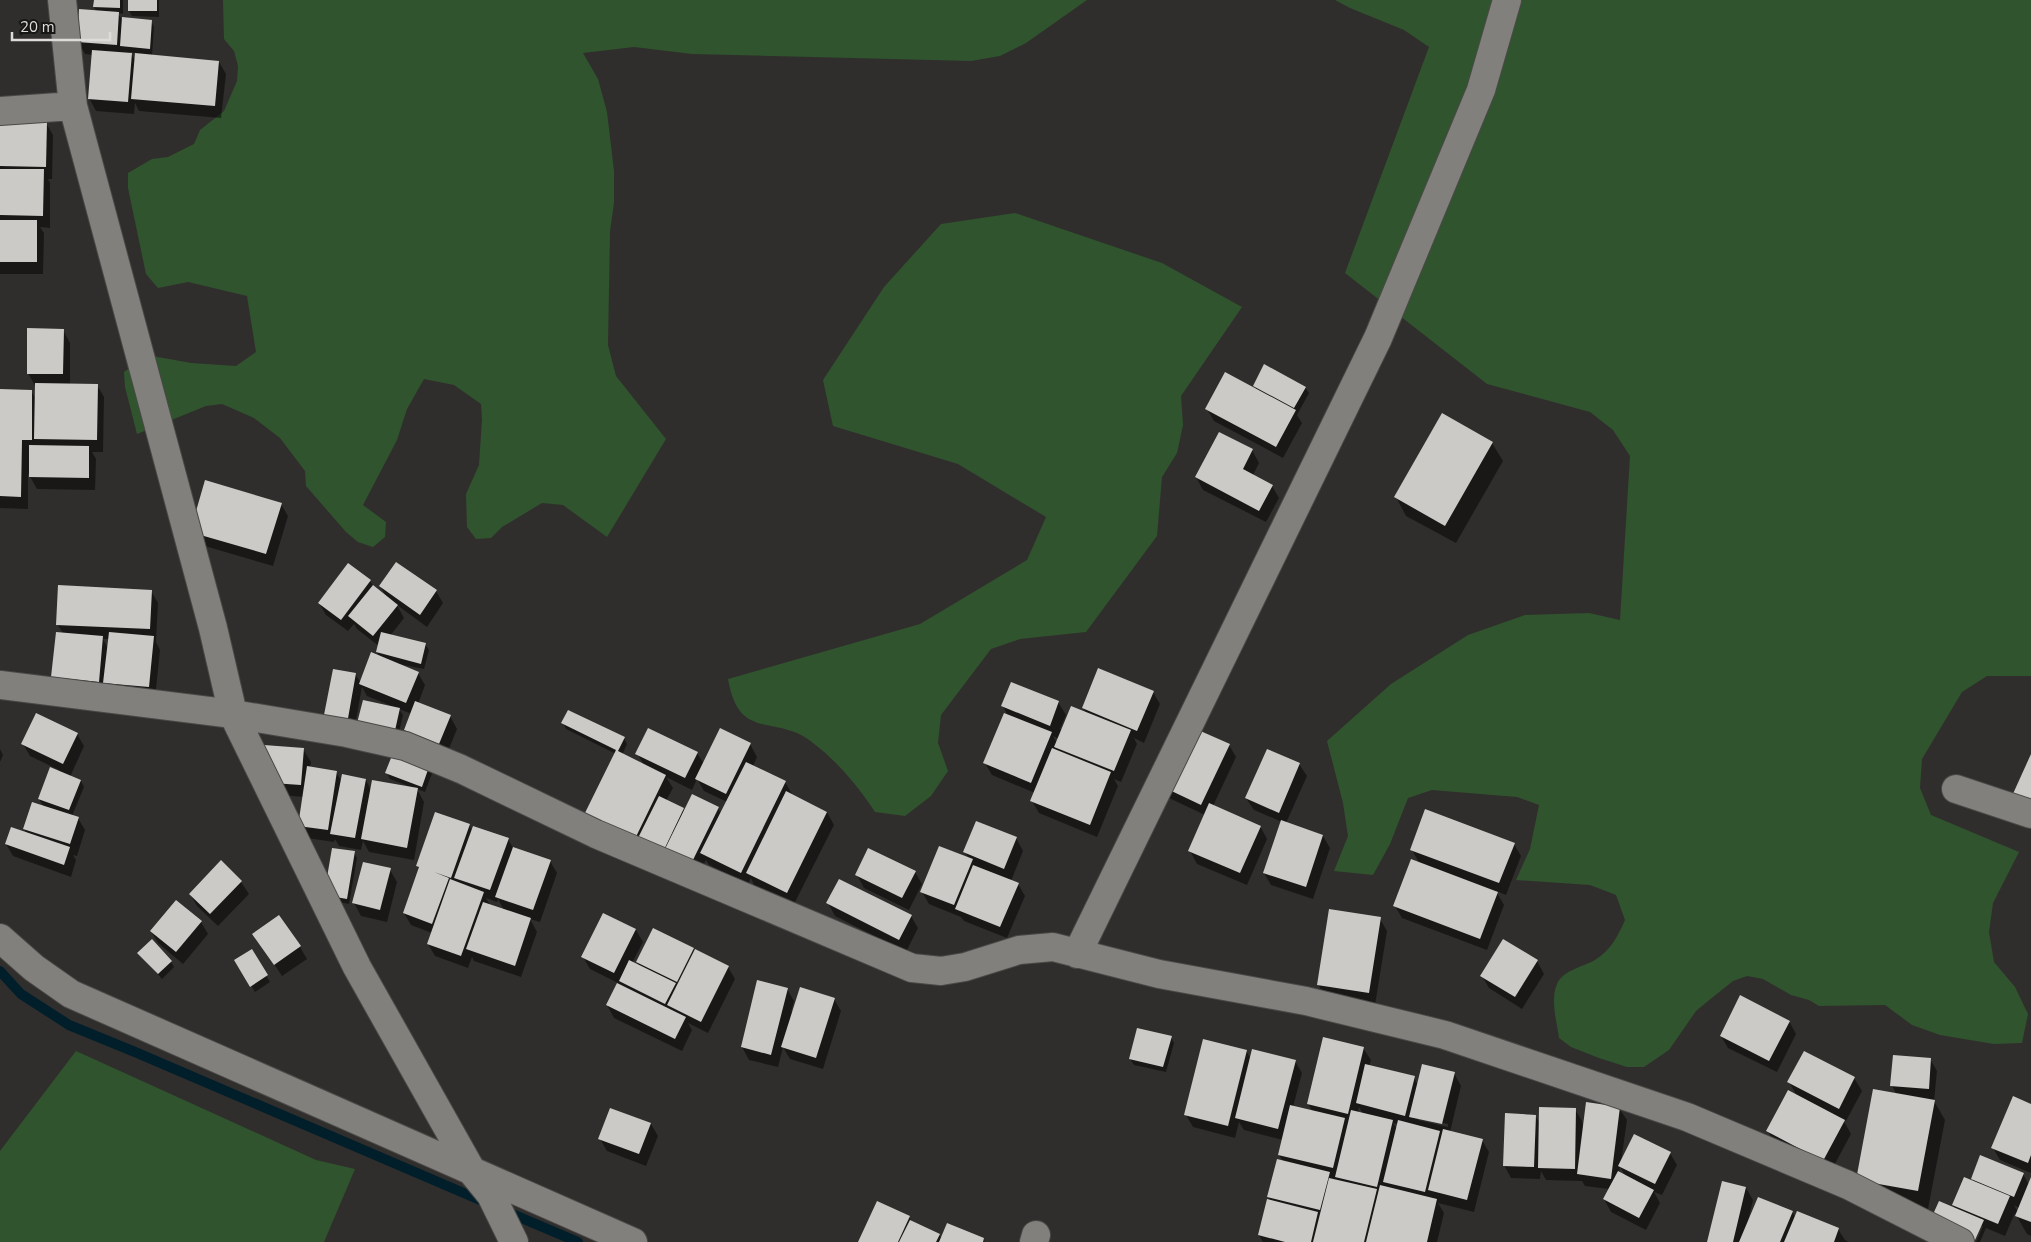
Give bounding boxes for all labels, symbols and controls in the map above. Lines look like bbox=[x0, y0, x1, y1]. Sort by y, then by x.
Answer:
scale bar bbox=[12, 10, 110, 42]
text: 20 m bbox=[20, 17, 55, 37]

